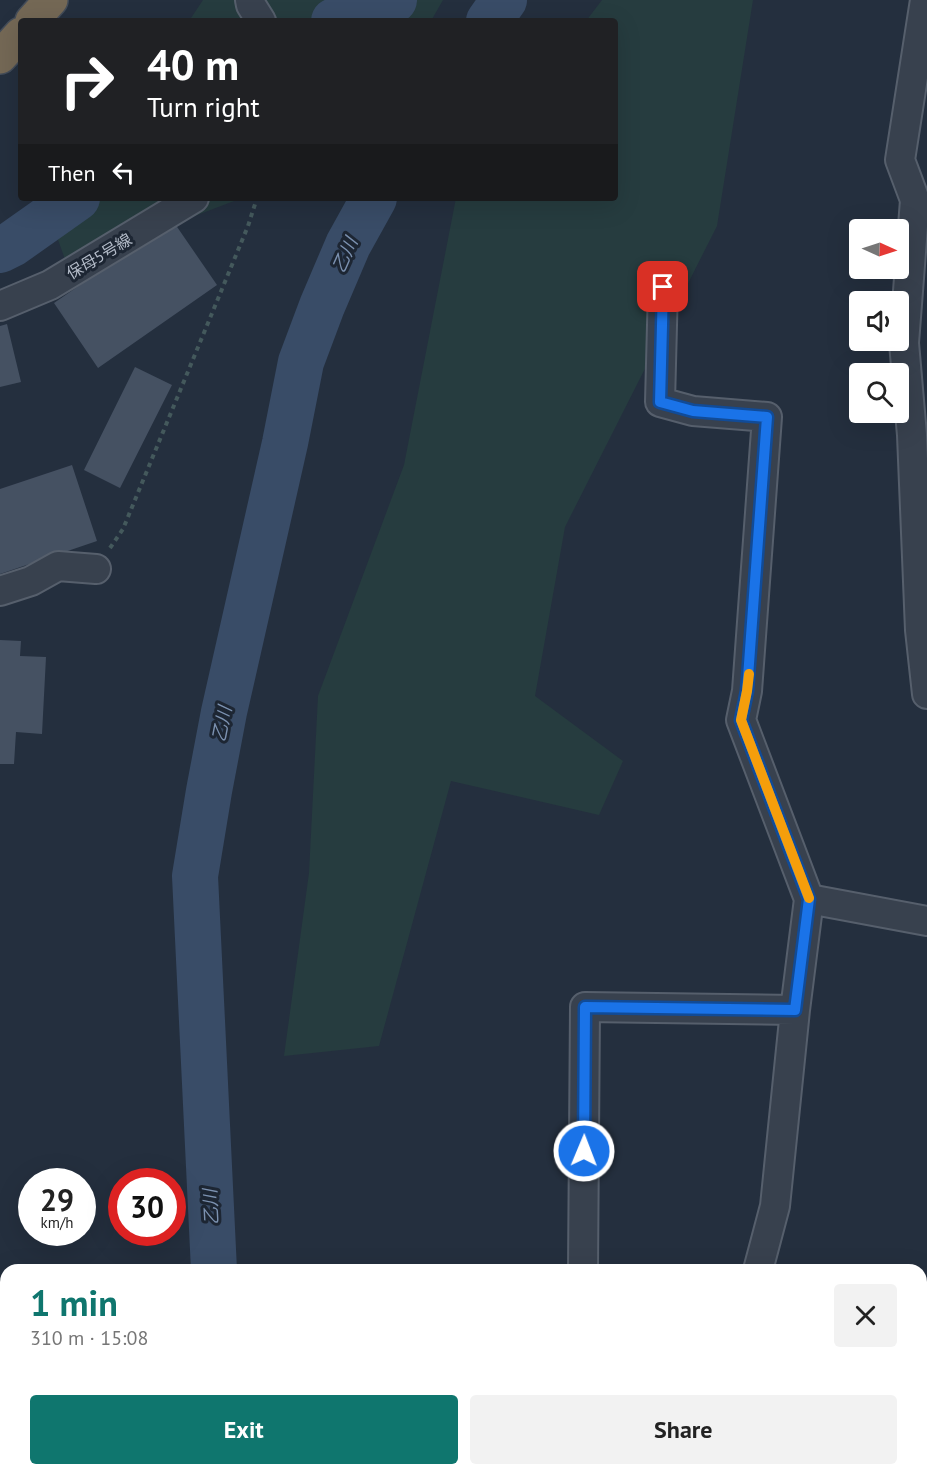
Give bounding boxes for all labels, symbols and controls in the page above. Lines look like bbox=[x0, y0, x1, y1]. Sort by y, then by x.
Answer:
text: 40 m bbox=[147, 37, 239, 92]
icon: right bbox=[48, 42, 126, 120]
text: Turn right bbox=[147, 90, 260, 124]
icon: left bbox=[107, 156, 140, 189]
text: Then bbox=[48, 159, 95, 187]
north arrow bbox=[849, 219, 909, 279]
map controls bbox=[849, 219, 909, 423]
street label: 保母5号線 bbox=[63, 229, 135, 283]
water label: 乙川 bbox=[327, 232, 363, 276]
pin bbox=[637, 261, 688, 312]
icon: arrive bbox=[646, 270, 679, 303]
button: sound bbox=[849, 291, 909, 351]
button: search bbox=[849, 363, 909, 423]
water label: 乙川 bbox=[207, 702, 237, 744]
position arrow bbox=[552, 1119, 616, 1183]
speed limit sign: 30 bbox=[108, 1168, 186, 1246]
text: 29 bbox=[40, 1180, 74, 1219]
water label: 乙川 bbox=[198, 1186, 223, 1226]
text: km/h bbox=[41, 1213, 73, 1232]
text: 1 min bbox=[30, 1279, 118, 1326]
button: close bbox=[834, 1284, 897, 1347]
text: 310 m · 15:08 bbox=[30, 1325, 148, 1351]
button: Exit bbox=[30, 1395, 458, 1464]
button: Share bbox=[470, 1395, 897, 1464]

